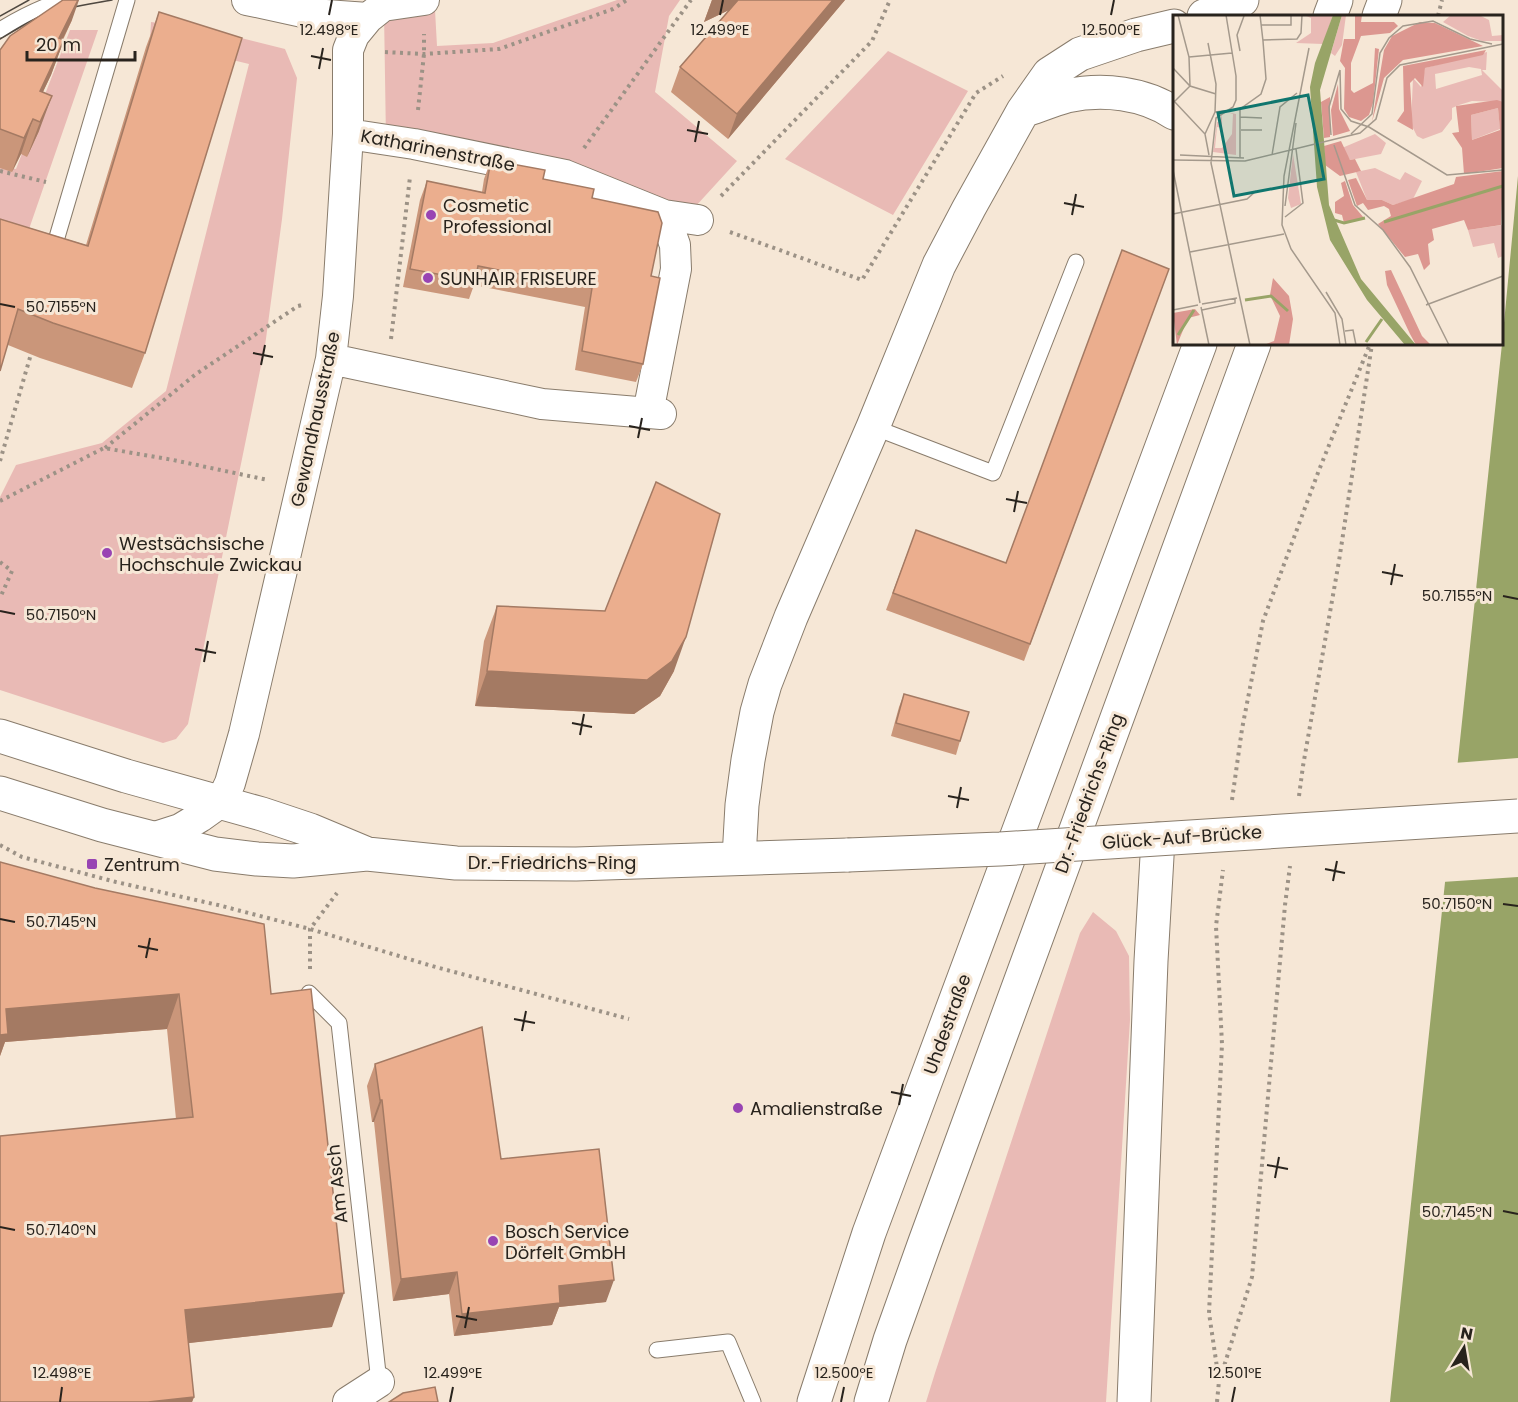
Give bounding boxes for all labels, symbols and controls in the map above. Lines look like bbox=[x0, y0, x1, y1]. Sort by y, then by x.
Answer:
inset map bbox=[1173, 15, 1503, 345]
text: 12.498°E bbox=[300, 19, 358, 40]
text: 12.499°E bbox=[691, 19, 749, 40]
text: 12.500°E bbox=[1082, 19, 1140, 40]
scale bar bbox=[27, 24, 135, 62]
text: 20 m bbox=[36, 32, 81, 57]
street label: Katharinenstraße bbox=[359, 123, 517, 177]
place label: Cosmetic Professional bbox=[443, 193, 552, 239]
marker: Cosmetic Professional bbox=[424, 208, 438, 222]
place label: SUNHAIR FRISEURE bbox=[440, 266, 597, 291]
marker: SUNHAIR FRISEURE bbox=[421, 271, 435, 285]
text: 50.7155°N bbox=[26, 296, 96, 317]
street label: Gewandhausstraße bbox=[284, 329, 346, 509]
place label: Westsächsische Hochschule Zwickau bbox=[119, 531, 302, 577]
marker: Westsächsische Hochschule Zwickau bbox=[100, 546, 114, 560]
text: 50.7155°N bbox=[1422, 585, 1492, 606]
text: 50.7150°N bbox=[26, 604, 96, 625]
street label: Dr.-Friedrichs-Ring bbox=[1048, 709, 1130, 877]
street label: Glück-Auf-Brücke bbox=[1101, 819, 1263, 855]
street label: Dr.-Friedrichs-Ring bbox=[468, 850, 636, 875]
place label: Zentrum bbox=[104, 852, 180, 877]
marker: Zentrum bbox=[85, 857, 99, 871]
text: 50.7150°N bbox=[1422, 893, 1492, 914]
text: 50.7145°N bbox=[26, 911, 96, 932]
street label: Uhdestraße bbox=[917, 970, 977, 1078]
place label: Amalienstraße bbox=[750, 1096, 883, 1121]
marker: Amalienstraße bbox=[731, 1101, 745, 1115]
street label: Am Asch bbox=[320, 1143, 354, 1225]
text: 50.7145°N bbox=[1422, 1201, 1492, 1222]
text: 50.7140°N bbox=[26, 1219, 96, 1240]
place label: Bosch Service Dörfelt GmbH bbox=[505, 1219, 629, 1265]
marker: Bosch Service Dörfelt GmbH bbox=[486, 1234, 500, 1248]
north arrow bbox=[1434, 1318, 1494, 1378]
text: N bbox=[1459, 1321, 1475, 1346]
text: 12.498°E bbox=[33, 1362, 91, 1383]
text: 12.499°E bbox=[424, 1362, 482, 1383]
text: 12.500°E bbox=[815, 1362, 873, 1383]
text: 12.501°E bbox=[1208, 1362, 1262, 1383]

